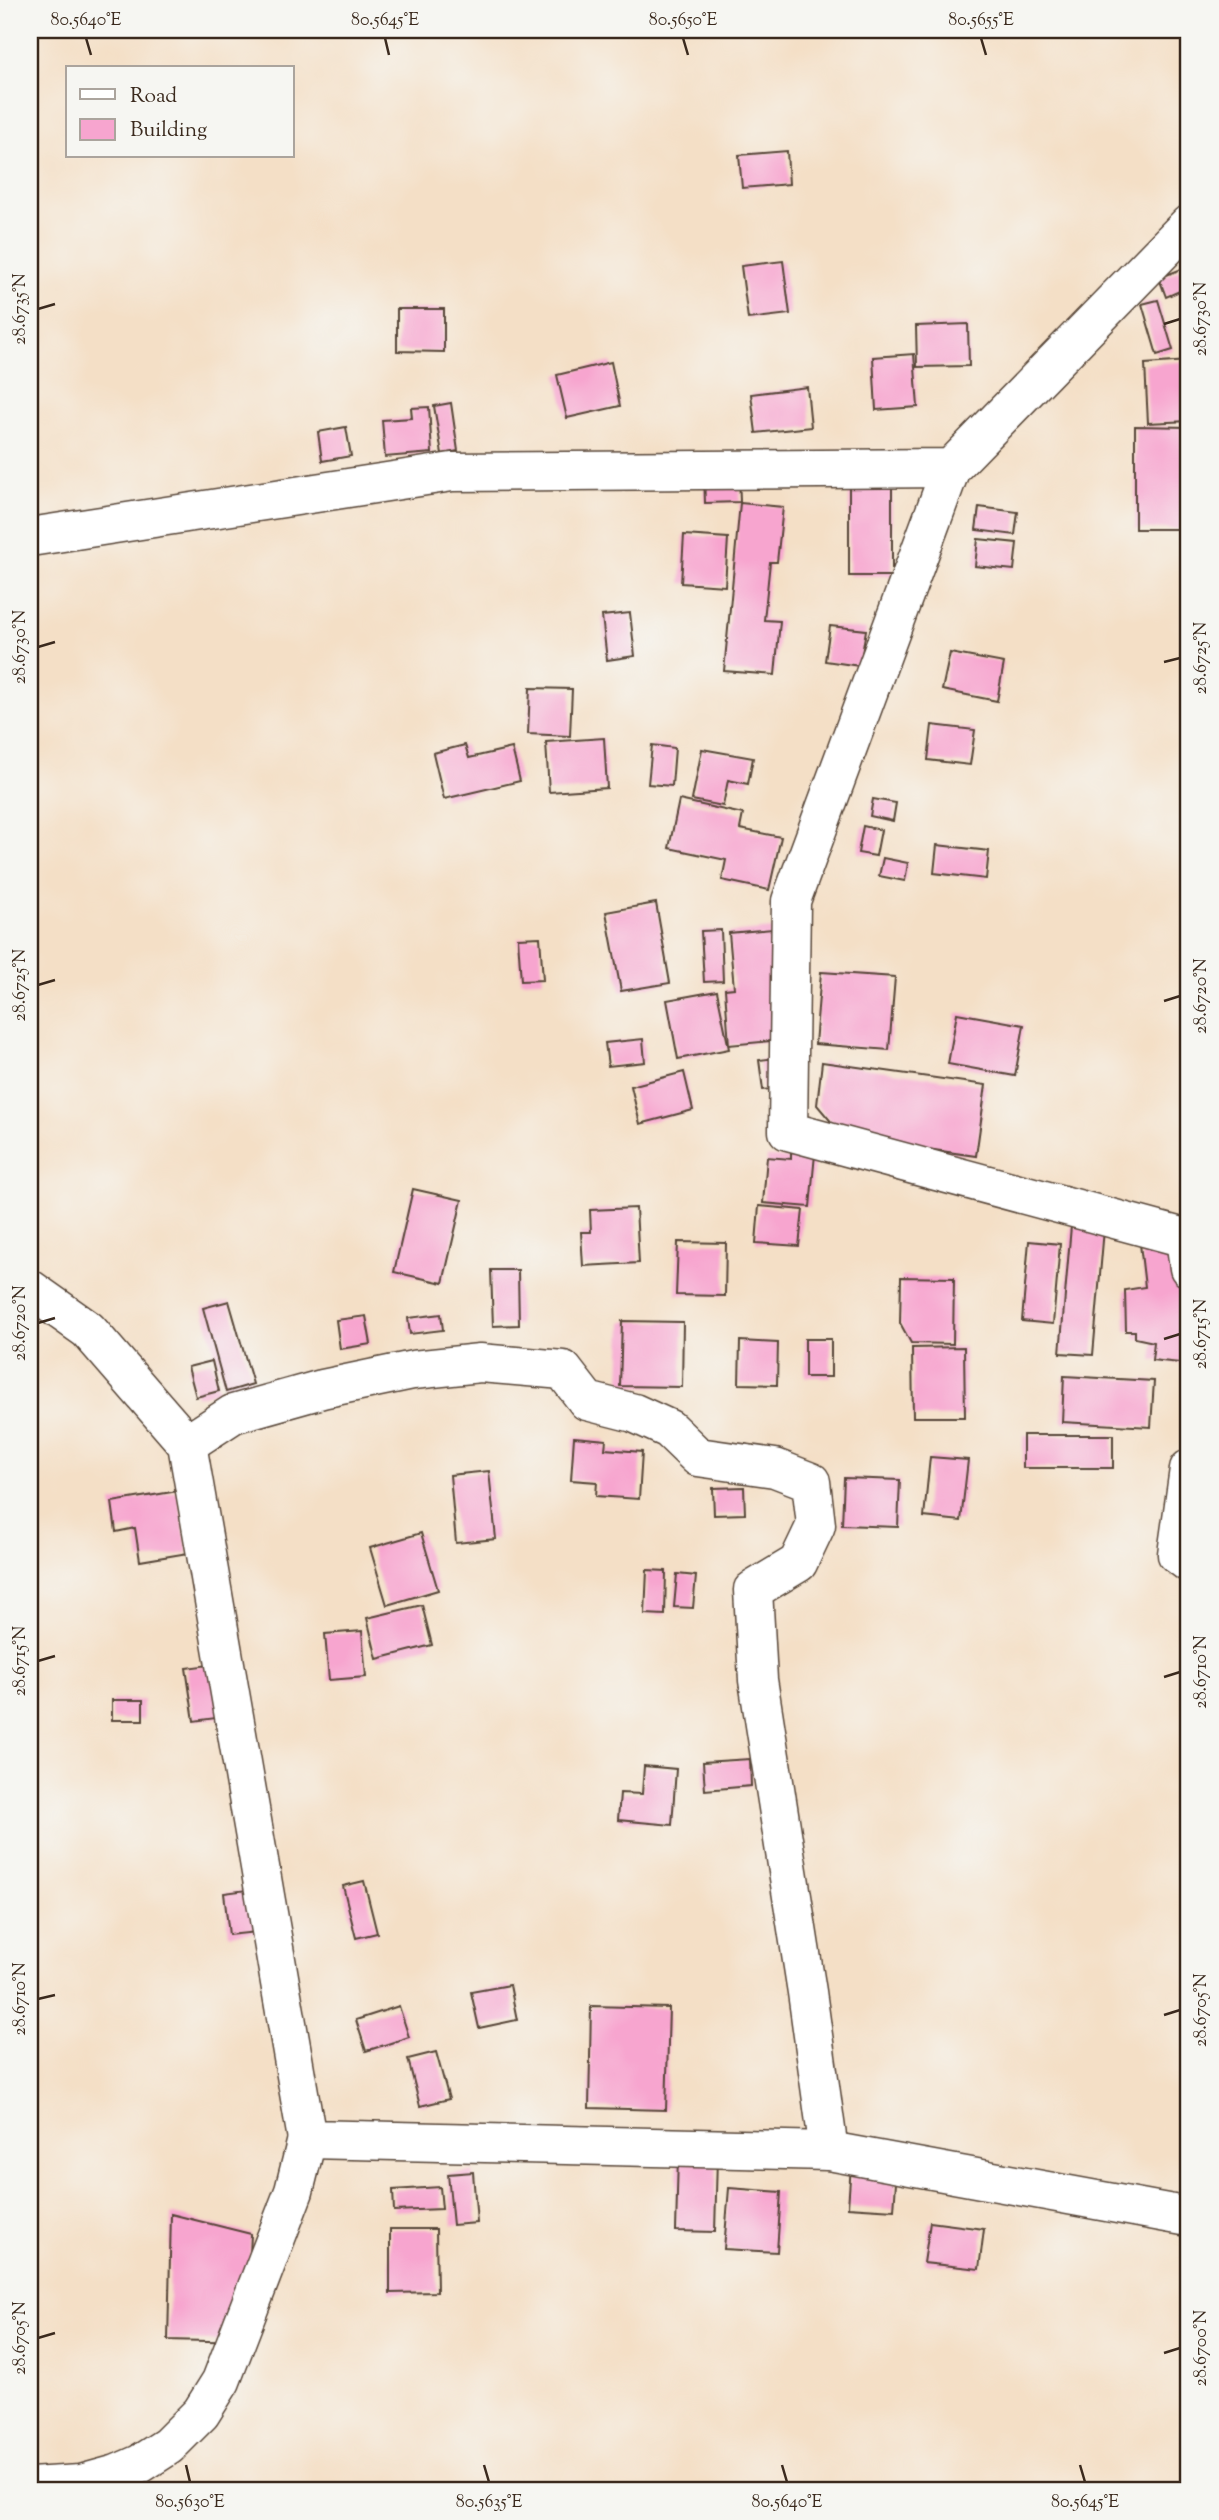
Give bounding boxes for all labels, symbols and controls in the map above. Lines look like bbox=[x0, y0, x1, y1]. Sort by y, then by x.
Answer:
text: 80.5640°E bbox=[51, 8, 122, 34]
text: 80.5645°E bbox=[351, 8, 419, 34]
text: 80.5650°E bbox=[649, 8, 717, 34]
text: 80.5655°E bbox=[948, 8, 1014, 34]
legend bbox=[66, 66, 294, 158]
text: Road bbox=[130, 82, 177, 112]
text: Building bbox=[130, 116, 207, 146]
text: 28.6735°N bbox=[8, 273, 34, 345]
text: 28.6730°N bbox=[1189, 282, 1215, 356]
text: 28.6730°N bbox=[8, 610, 34, 684]
text: 28.6725°N bbox=[1189, 622, 1215, 694]
text: 28.6725°N bbox=[8, 949, 34, 1021]
text: 28.6720°N bbox=[1189, 958, 1215, 1034]
text: 28.6720°N bbox=[8, 1285, 34, 1361]
text: 28.6715°N bbox=[1189, 1299, 1215, 1369]
text: 28.6715°N bbox=[8, 1626, 34, 1696]
text: 28.6710°N bbox=[1189, 1635, 1215, 1709]
text: 28.6710°N bbox=[8, 1962, 34, 2036]
text: 28.6705°N bbox=[1189, 1973, 1215, 2047]
text: 28.6705°N bbox=[8, 2301, 34, 2375]
text: 28.6700°N bbox=[1189, 2310, 1215, 2386]
text: 80.5630°E bbox=[155, 2490, 225, 2516]
text: 80.5635°E bbox=[456, 2490, 522, 2516]
text: 80.5640°E bbox=[752, 2490, 823, 2516]
text: 80.5645°E bbox=[1051, 2490, 1119, 2516]

